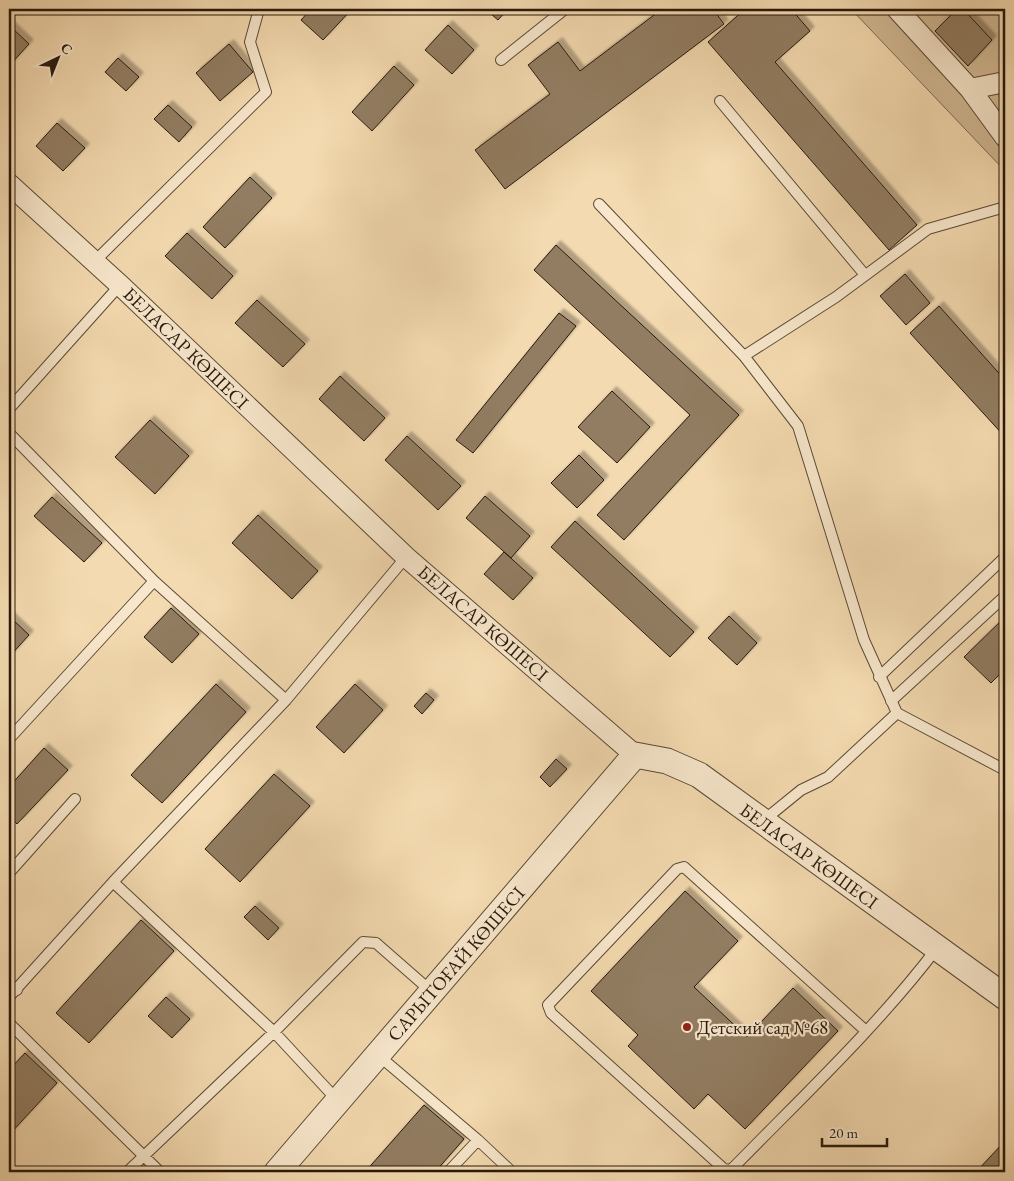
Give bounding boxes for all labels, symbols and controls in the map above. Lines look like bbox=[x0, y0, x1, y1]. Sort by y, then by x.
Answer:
north arrow bbox=[32, 32, 82, 82]
text: С bbox=[57, 39, 77, 59]
street label: БЕЛАСАР КӨШЕСІ bbox=[118, 282, 255, 415]
street label: БЕЛАСАР КӨШЕСІ bbox=[412, 559, 554, 687]
street label: БЕЛАСАР КӨШЕСІ bbox=[735, 797, 884, 915]
street label: САРЫТОҒАЙ КӨШЕСІ bbox=[382, 881, 531, 1047]
place label: Детский сад №68 bbox=[697, 1015, 828, 1040]
marker: Детский сад №68 bbox=[681, 1021, 693, 1033]
scale bar bbox=[822, 1116, 886, 1148]
text: 20 m bbox=[829, 1123, 858, 1142]

